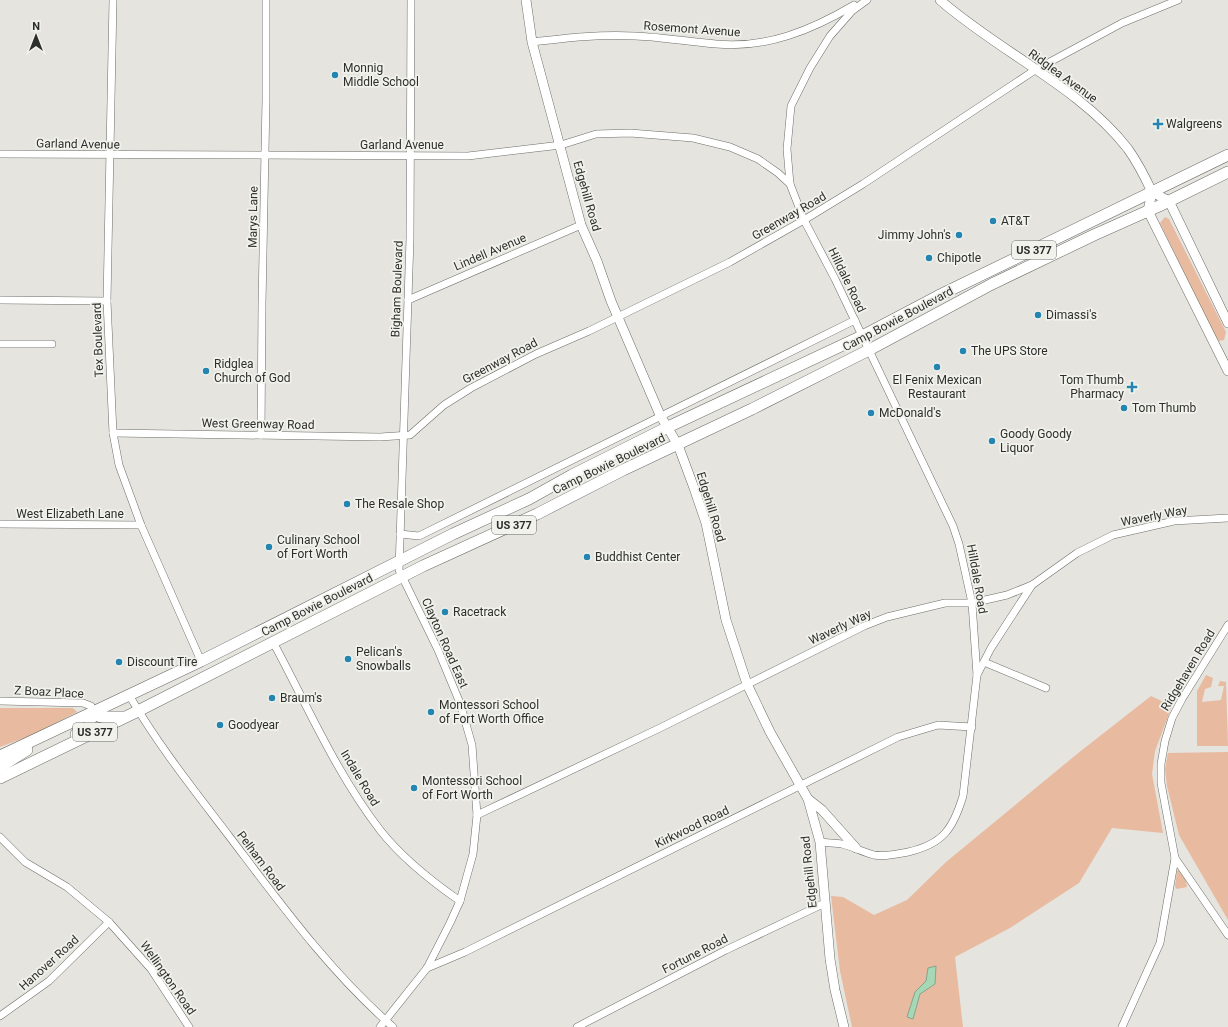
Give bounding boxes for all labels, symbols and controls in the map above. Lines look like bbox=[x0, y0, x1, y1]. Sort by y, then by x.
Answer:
north arrow bbox=[16, 16, 56, 56]
street label: Rosemont Avenue bbox=[643, 19, 741, 39]
text: N bbox=[32, 20, 40, 33]
street label: Ridglea Avenue bbox=[1026, 46, 1100, 106]
place label: Monnig Middle School bbox=[343, 61, 419, 89]
marker: Monnig Middle School bbox=[330, 70, 340, 80]
place label: Walgreens bbox=[1166, 117, 1222, 131]
marker: Walgreens bbox=[1153, 119, 1163, 129]
street label: Garland Avenue bbox=[36, 136, 120, 152]
street label: Garland Avenue bbox=[360, 138, 444, 152]
street label: Edgehill Road bbox=[570, 159, 604, 233]
street label: Marys Lane bbox=[245, 186, 261, 248]
street label: Greenway Road bbox=[749, 189, 829, 243]
place label: AT&T bbox=[1001, 214, 1030, 228]
marker: AT&T bbox=[988, 216, 998, 226]
place label: Jimmy John's bbox=[878, 228, 951, 242]
street label: Lindell Avenue bbox=[452, 230, 528, 274]
marker: Jimmy John's bbox=[954, 230, 964, 240]
street label: Bigham Boulevard bbox=[388, 240, 406, 338]
road number: US 377 bbox=[1012, 241, 1056, 259]
street label: Hilldale Road bbox=[825, 245, 869, 315]
place label: Chipotle bbox=[937, 251, 981, 265]
marker: Chipotle bbox=[924, 253, 934, 263]
street label: Camp Bowie Boulevard bbox=[840, 284, 956, 354]
street label: Tex Boulevard bbox=[90, 302, 106, 378]
place label: Dimassi's bbox=[1046, 308, 1097, 322]
marker: Dimassi's bbox=[1033, 310, 1043, 320]
street label: Greenway Road bbox=[460, 335, 540, 387]
place label: The UPS Store bbox=[971, 344, 1048, 358]
marker: The UPS Store bbox=[958, 346, 968, 356]
place label: Ridglea Church of God bbox=[214, 357, 291, 385]
marker: El Fenix Mexican Restaurant bbox=[932, 362, 942, 372]
marker: Ridglea Church of God bbox=[201, 366, 211, 376]
place label: El Fenix Mexican Restaurant bbox=[892, 373, 982, 401]
place label: Tom Thumb Pharmacy bbox=[1060, 373, 1124, 401]
marker: Tom Thumb Pharmacy bbox=[1127, 382, 1137, 392]
place label: Tom Thumb bbox=[1132, 401, 1197, 415]
marker: Tom Thumb bbox=[1119, 403, 1129, 413]
place label: McDonald's bbox=[879, 406, 941, 420]
marker: McDonald's bbox=[866, 408, 876, 418]
street label: West Greenway Road bbox=[201, 416, 315, 432]
place label: Goody Goody Liquor bbox=[1000, 427, 1072, 455]
street label: Camp Bowie Boulevard bbox=[551, 431, 667, 497]
marker: Goody Goody Liquor bbox=[987, 436, 997, 446]
street label: Edgehill Road bbox=[694, 470, 728, 544]
place label: The Resale Shop bbox=[355, 497, 444, 511]
marker: The Resale Shop bbox=[342, 499, 352, 509]
street label: Waverly Way bbox=[1120, 503, 1189, 529]
street label: West Elizabeth Lane bbox=[16, 507, 124, 521]
road number: US 377 bbox=[492, 516, 536, 534]
place label: Culinary School of Fort Worth bbox=[277, 533, 360, 561]
marker: Culinary School of Fort Worth bbox=[264, 542, 274, 552]
street label: Hilldale Road bbox=[964, 543, 990, 615]
place label: Buddhist Center bbox=[595, 550, 680, 564]
marker: Buddhist Center bbox=[582, 552, 592, 562]
street label: Camp Bowie Boulevard bbox=[259, 571, 375, 639]
street label: Clayton Road East bbox=[419, 596, 471, 690]
place label: Racetrack bbox=[453, 605, 507, 619]
street label: Waverly Way bbox=[807, 606, 874, 648]
marker: Racetrack bbox=[440, 607, 450, 617]
street label: Ridgehaven Road bbox=[1158, 627, 1218, 713]
place label: Pelican's Snowballs bbox=[356, 645, 411, 673]
marker: Pelican's Snowballs bbox=[343, 654, 353, 664]
place label: Discount Tire bbox=[127, 655, 197, 669]
marker: Discount Tire bbox=[114, 657, 124, 667]
street label: Z Boaz Place bbox=[14, 683, 84, 701]
place label: Braum's bbox=[280, 691, 322, 705]
marker: Braum's bbox=[267, 693, 277, 703]
place label: Montessori School of Fort Worth Office bbox=[439, 698, 544, 726]
marker: Montessori School of Fort Worth Office bbox=[426, 707, 436, 717]
place label: Goodyear bbox=[228, 718, 279, 732]
marker: Goodyear bbox=[215, 720, 225, 730]
road number: US 377 bbox=[73, 723, 117, 741]
street label: Indale Road bbox=[338, 747, 382, 809]
place label: Montessori School of Fort Worth bbox=[422, 774, 522, 802]
marker: Montessori School of Fort Worth bbox=[409, 783, 419, 793]
street label: Kirkwood Road bbox=[653, 803, 731, 851]
street label: Pelham Road bbox=[234, 828, 288, 894]
street label: Edgehill Road bbox=[798, 835, 820, 909]
street label: Fortune Road bbox=[660, 931, 730, 977]
street label: Hanover Road bbox=[16, 933, 82, 993]
street label: Wellington Road bbox=[137, 938, 199, 1018]

